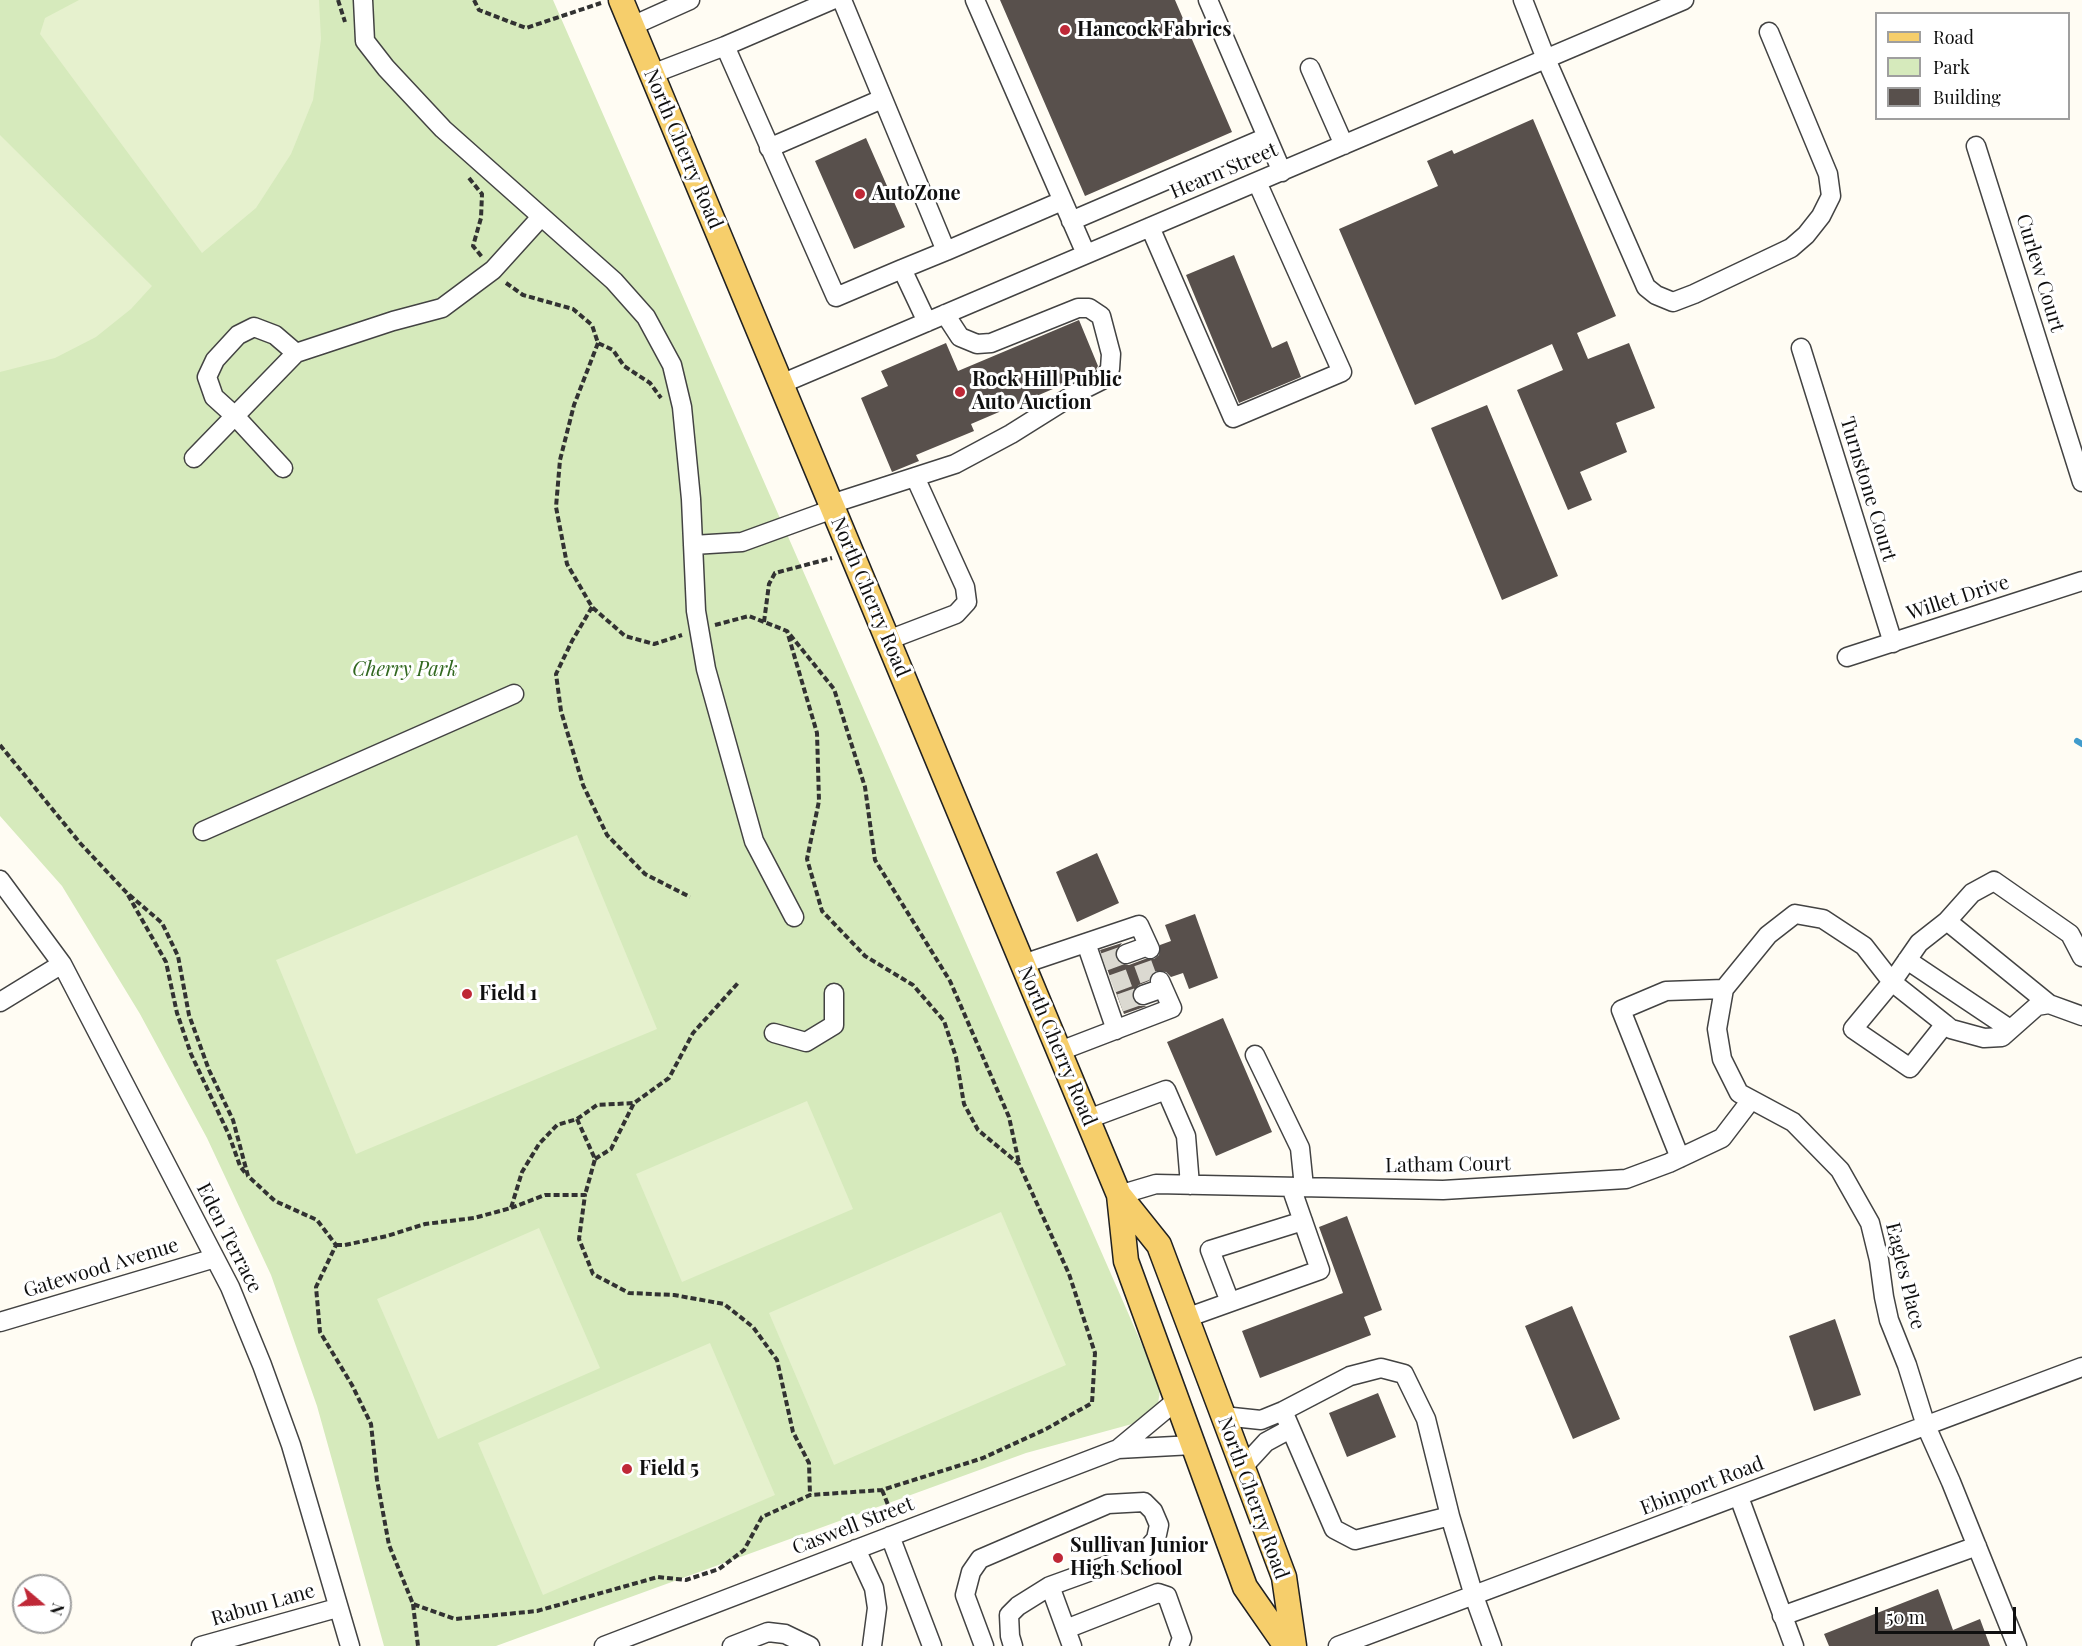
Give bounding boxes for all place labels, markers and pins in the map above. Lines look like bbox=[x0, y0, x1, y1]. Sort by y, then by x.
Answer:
place label: Hancock Fabrics bbox=[1077, 18, 1231, 42]
marker: Hancock Fabrics bbox=[1058, 23, 1072, 37]
place label: AutoZone bbox=[872, 182, 960, 206]
marker: AutoZone bbox=[853, 187, 867, 201]
place label: Rock Hill Public Auto Auction bbox=[972, 368, 1122, 415]
marker: Rock Hill Public Auto Auction bbox=[953, 385, 967, 399]
place label: Field 1 bbox=[479, 982, 538, 1006]
marker: Field 1 bbox=[460, 987, 474, 1001]
place label: Field 5 bbox=[639, 1457, 699, 1481]
marker: Field 5 bbox=[620, 1462, 634, 1476]
place label: Sullivan Junior High School bbox=[1070, 1534, 1208, 1581]
marker: Sullivan Junior High School bbox=[1051, 1551, 1065, 1565]

